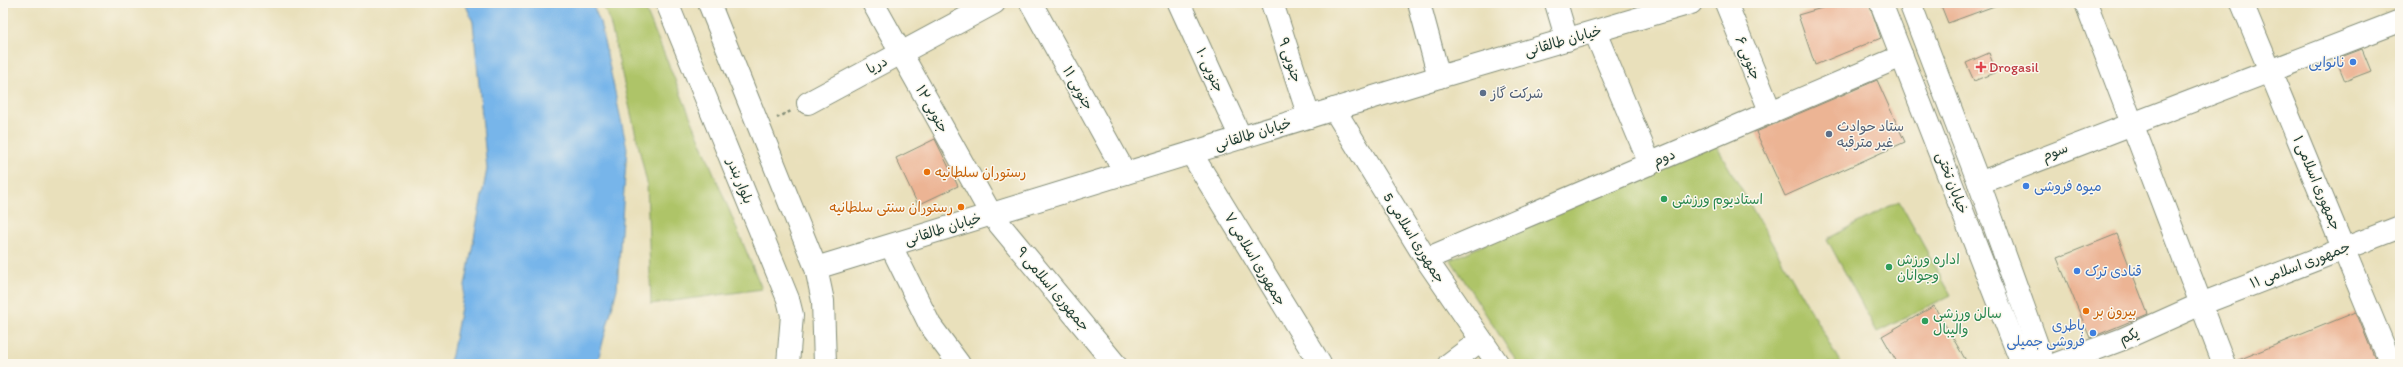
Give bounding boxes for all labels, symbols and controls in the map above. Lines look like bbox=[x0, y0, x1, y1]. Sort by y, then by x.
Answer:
street label: خیابان طالقانی bbox=[1522, 22, 1604, 60]
street label: ۶ جنوبی bbox=[1731, 34, 1764, 83]
street label: ۹ جنوبی bbox=[1274, 35, 1305, 85]
street label: ۱۰ جنوبی bbox=[1191, 45, 1228, 95]
street label: دریا bbox=[864, 53, 890, 77]
place label: نانوایی bbox=[2309, 54, 2345, 71]
marker: نانوایی bbox=[2348, 57, 2358, 67]
place label: Drogasil bbox=[1989, 59, 2039, 76]
marker: Drogasil bbox=[1976, 62, 1986, 72]
street label: ۱۱ جنوبی bbox=[1058, 63, 1097, 113]
street label: ۱۲ جنوبی bbox=[911, 82, 952, 136]
place label: شرکت گاز bbox=[1490, 85, 1543, 102]
marker: شرکت گاز bbox=[1478, 88, 1488, 98]
street label: خیابان طالقانی bbox=[1213, 114, 1293, 154]
place label: ستاد حوادث غیر مترقبه bbox=[1837, 118, 1904, 151]
marker: ستاد حوادث غیر مترقبه bbox=[1824, 129, 1834, 139]
street label: جمهوری اسلامی ۱ bbox=[2289, 133, 2345, 233]
street label: سوم bbox=[2039, 139, 2072, 168]
street label: دوم bbox=[1650, 146, 1679, 172]
street label: خیابان تختی bbox=[1932, 150, 1972, 216]
street label: بلوار بندر bbox=[723, 155, 757, 206]
place label: رستوران سلطانیه bbox=[935, 164, 1026, 182]
marker: رستوران سلطانیه bbox=[922, 167, 932, 177]
place label: میوه فروشی bbox=[2034, 178, 2102, 195]
marker: میوه فروشی bbox=[2021, 181, 2031, 191]
street label: جمهوری اسلامی 5 bbox=[1379, 190, 1449, 287]
place label: استادیوم ورزشی bbox=[1672, 191, 1763, 210]
marker: استادیوم ورزشی bbox=[1659, 194, 1669, 204]
place label: رستوران سنتی سلطانیه bbox=[830, 199, 953, 217]
marker: رستوران سنتی سلطانیه bbox=[956, 202, 966, 212]
street label: خیابان طالقانی bbox=[903, 209, 983, 249]
street label: جمهوری اسلامی ۷ bbox=[1220, 209, 1290, 309]
street label: جمهوری اسلامی ۱۱ bbox=[2247, 238, 2353, 293]
street label: جمهوری اسلامی ۹ bbox=[1012, 243, 1093, 335]
place label: اداره ورزش وجوانان bbox=[1897, 251, 1960, 284]
marker: اداره ورزش وجوانان bbox=[1884, 262, 1894, 272]
place label: قنادی ترک bbox=[2085, 263, 2142, 280]
marker: قنادی ترک bbox=[2072, 266, 2082, 276]
place label: بیرون بر bbox=[2093, 303, 2137, 320]
place label: سالن ورزشی والیبال bbox=[1933, 305, 2002, 338]
marker: بیرون بر bbox=[2081, 306, 2091, 316]
marker: سالن ورزشی والیبال bbox=[1920, 316, 1930, 326]
place label: باطری فروشی جمیلی bbox=[2007, 317, 2085, 350]
street label: یکم bbox=[2117, 324, 2142, 350]
marker: باطری فروشی جمیلی bbox=[2088, 328, 2098, 338]

